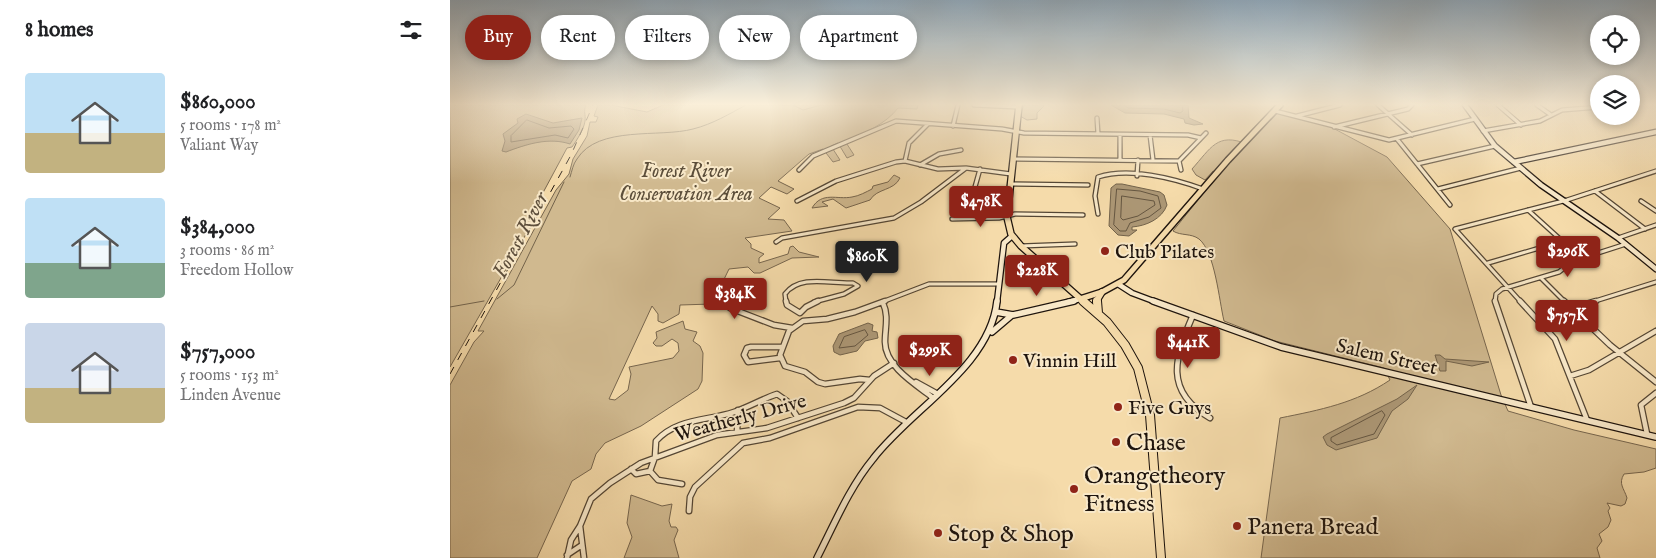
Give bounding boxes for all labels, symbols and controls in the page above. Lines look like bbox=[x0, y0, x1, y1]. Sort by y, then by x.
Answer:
chip: Buy bbox=[465, 15, 531, 60]
chip: Rent bbox=[541, 15, 615, 60]
chip: Filters bbox=[625, 15, 709, 60]
chip: New bbox=[719, 15, 790, 60]
chip: Apartment bbox=[800, 15, 917, 60]
map controls bbox=[1590, 15, 1640, 125]
button: locate bbox=[1590, 15, 1640, 65]
icon: filters bbox=[397, 16, 425, 44]
text: 8 homes bbox=[25, 17, 93, 44]
button: layers bbox=[1590, 75, 1640, 125]
text: $860,000 bbox=[180, 89, 256, 116]
icon: home bbox=[65, 93, 125, 153]
text: 5 rooms · 178 m² bbox=[180, 116, 281, 136]
text: Valiant Way bbox=[180, 136, 258, 156]
park label: Forest River Conservation Area bbox=[619, 159, 753, 207]
pin: $478K bbox=[946, 186, 1016, 228]
water label: Forest River bbox=[487, 187, 556, 284]
text: $478K bbox=[960, 192, 1002, 212]
text: $384,000 bbox=[180, 214, 255, 241]
icon: home bbox=[65, 218, 125, 278]
pin: $296K bbox=[1533, 236, 1603, 278]
pin: $860K bbox=[832, 240, 902, 283]
place label: Club Pilates bbox=[1115, 240, 1214, 265]
text: 3 rooms · 86 m² bbox=[180, 241, 274, 261]
text: $296K bbox=[1547, 242, 1589, 262]
marker: Club Pilates bbox=[1099, 245, 1111, 257]
text: $860K bbox=[846, 247, 888, 267]
pin: $228K bbox=[1002, 254, 1072, 297]
text: Freedom Hollow bbox=[180, 261, 293, 281]
text: $228K bbox=[1016, 261, 1058, 281]
pin: $384K bbox=[700, 278, 770, 320]
text: $384K bbox=[715, 284, 755, 304]
pin: $757K bbox=[1532, 300, 1602, 342]
text: $757K bbox=[1546, 306, 1588, 326]
pin: $441K bbox=[1153, 326, 1223, 369]
text: $441K bbox=[1167, 333, 1209, 353]
pin: $299K bbox=[895, 334, 965, 377]
street label: Salem Street bbox=[1334, 334, 1440, 381]
text: $757,000 bbox=[180, 339, 255, 366]
text: $299K bbox=[909, 341, 951, 361]
icon: home bbox=[65, 343, 125, 403]
place label: Vinnin Hill bbox=[1022, 349, 1117, 374]
marker: Vinnin Hill bbox=[1007, 354, 1019, 366]
text: 5 rooms · 153 m² bbox=[180, 366, 279, 386]
text: Linden Avenue bbox=[180, 386, 281, 406]
street label: Weatherly Drive bbox=[672, 389, 809, 448]
place label: Five Guys bbox=[1128, 396, 1211, 421]
marker: Five Guys bbox=[1112, 401, 1124, 413]
place label: Chase bbox=[1126, 428, 1186, 459]
marker: Chase bbox=[1110, 436, 1122, 448]
place label: Orangetheory Fitness bbox=[1084, 461, 1226, 520]
marker: Orangetheory Fitness bbox=[1068, 483, 1080, 495]
place label: Panera Bread bbox=[1247, 512, 1378, 543]
place label: Stop & Shop bbox=[948, 519, 1074, 550]
marker: Panera Bread bbox=[1231, 520, 1243, 532]
marker: Stop & Shop bbox=[932, 527, 944, 539]

